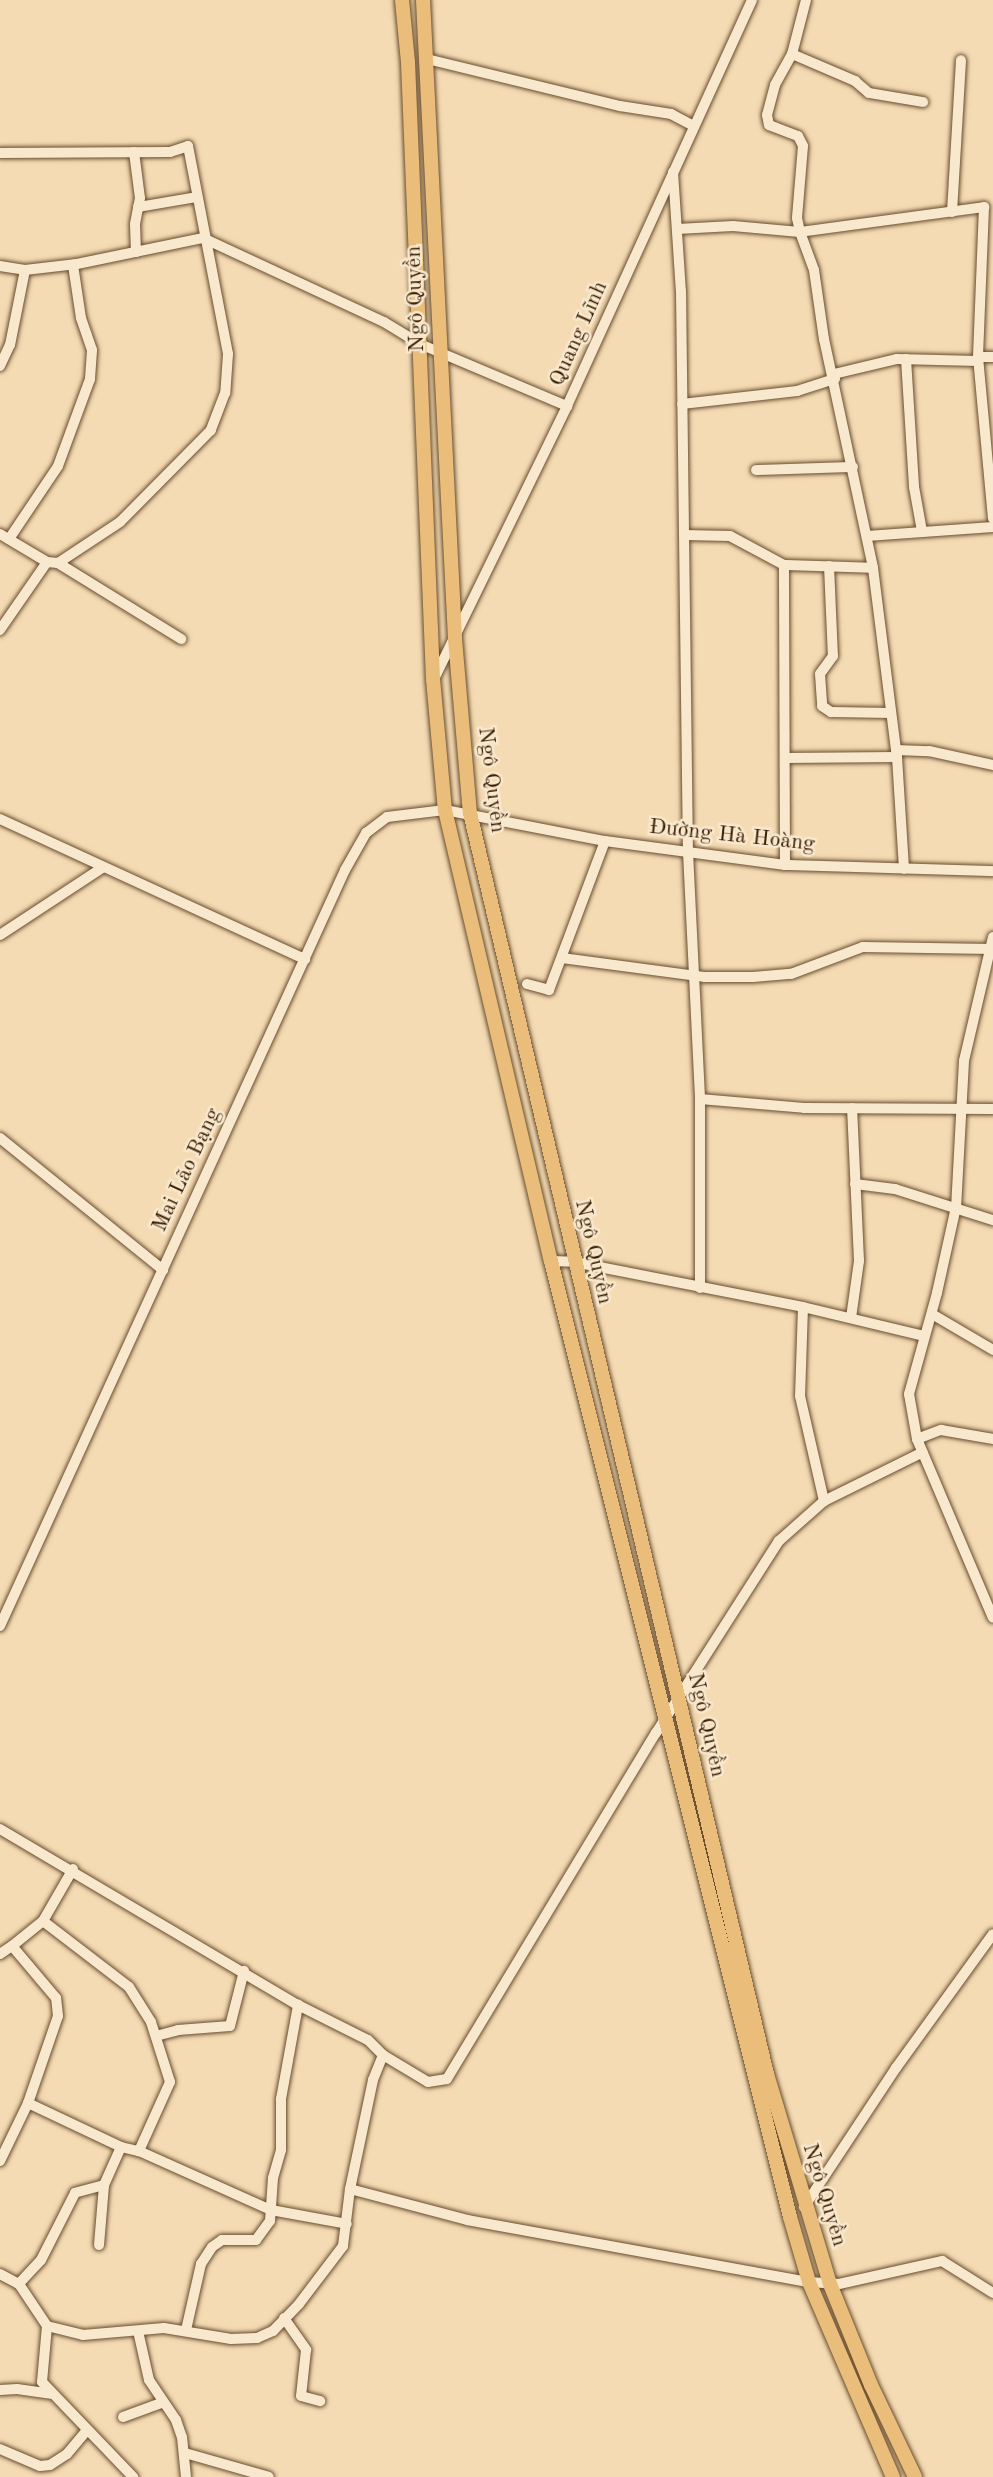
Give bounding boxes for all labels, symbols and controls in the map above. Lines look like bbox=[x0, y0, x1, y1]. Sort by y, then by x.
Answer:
street label: Ngô Quyền bbox=[401, 245, 431, 353]
street label: Quang Lĩnh bbox=[544, 277, 614, 391]
street label: Ngô Quyền bbox=[471, 726, 511, 834]
street label: Đường Hà Hoàng bbox=[648, 814, 816, 858]
street label: Mai Lão Bạng bbox=[147, 1104, 227, 1236]
street label: Ngô Quyền bbox=[568, 1197, 618, 1307]
street label: Ngô Quyền bbox=[681, 1670, 731, 1780]
street label: Ngô Quyền bbox=[796, 2140, 852, 2250]

